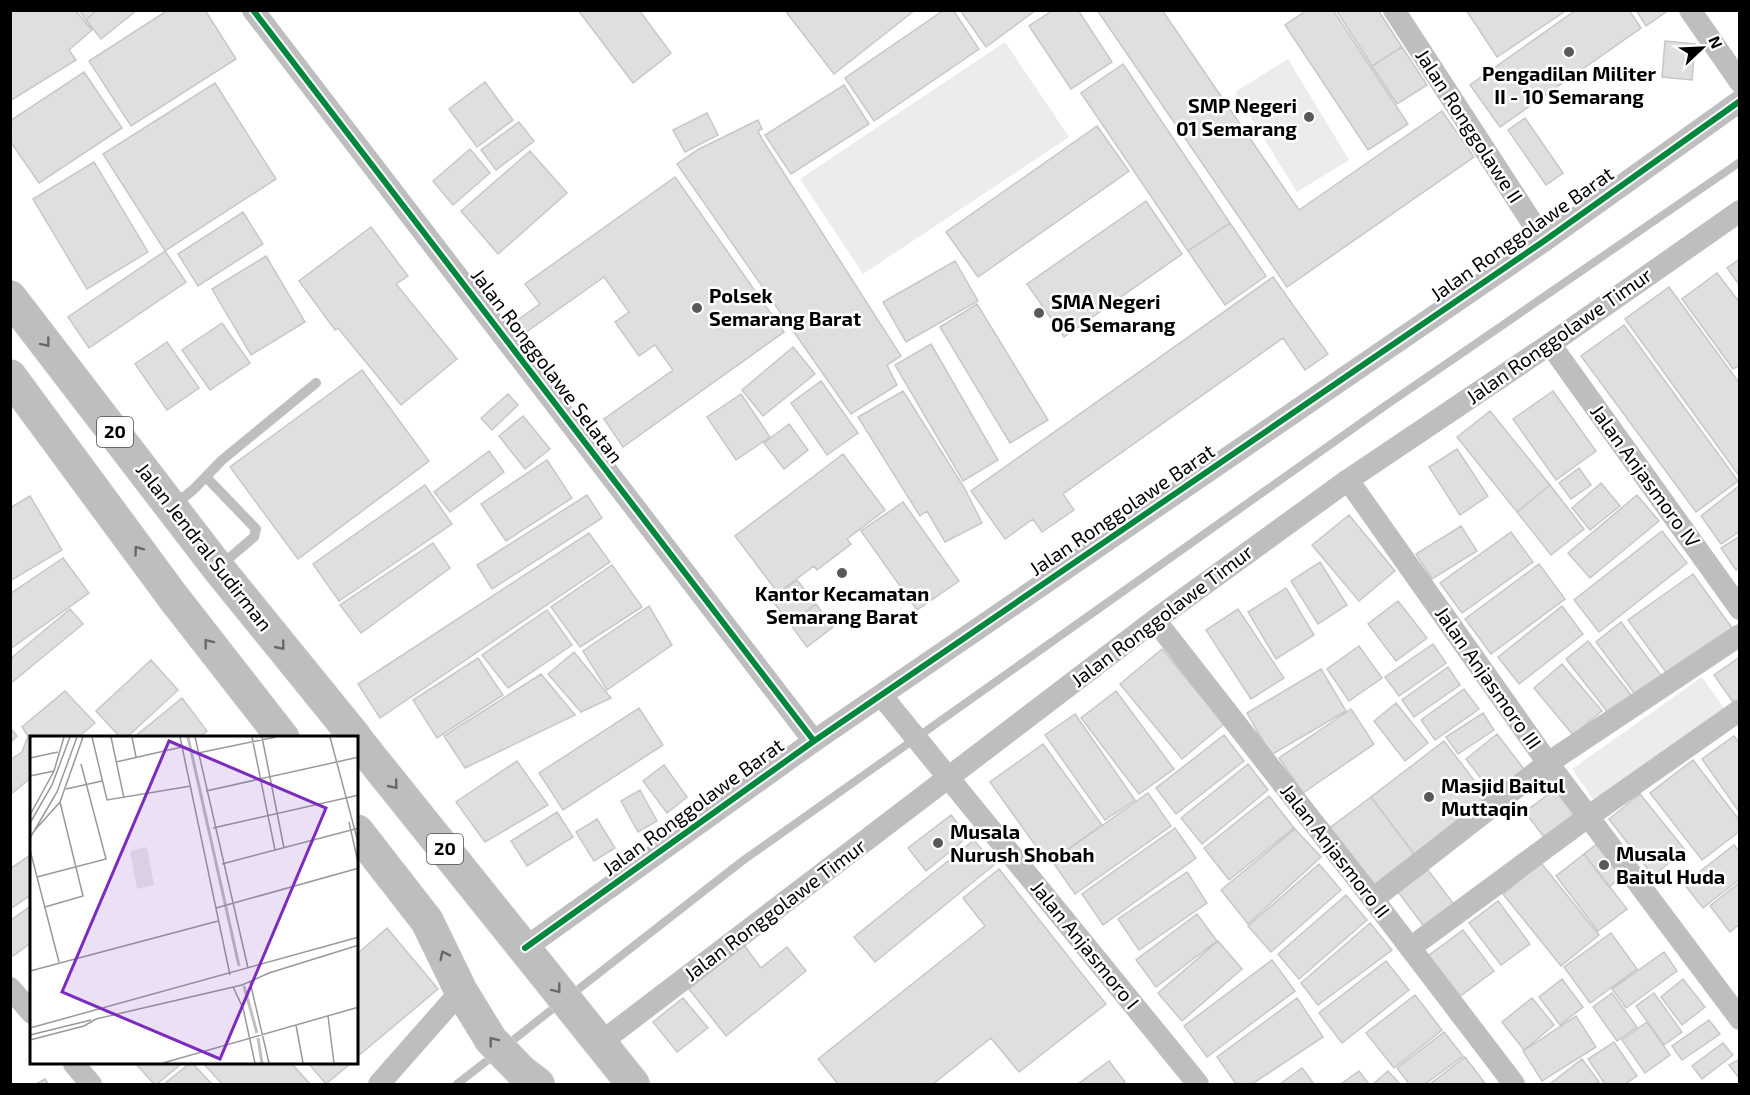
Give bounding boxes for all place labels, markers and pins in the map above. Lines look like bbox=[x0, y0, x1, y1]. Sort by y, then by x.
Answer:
marker: Pengadilan Militer II - 10 Semarang bbox=[1562, 45, 1576, 59]
place label: Pengadilan Militer II - 10 Semarang bbox=[1482, 61, 1657, 108]
place label: SMP Negeri 01 Semarang bbox=[1176, 93, 1297, 140]
marker: SMP Negeri 01 Semarang bbox=[1302, 110, 1316, 124]
place label: Polsek Semarang Barat bbox=[709, 283, 861, 330]
place label: SMA Negeri 06 Semarang bbox=[1051, 289, 1176, 336]
marker: Polsek Semarang Barat bbox=[690, 301, 704, 315]
marker: SMA Negeri 06 Semarang bbox=[1032, 306, 1046, 320]
marker: Kantor Kecamatan Semarang Barat bbox=[835, 566, 849, 580]
place label: Kantor Kecamatan Semarang Barat bbox=[755, 581, 929, 628]
place label: Masjid Baitul Muttaqin bbox=[1441, 773, 1565, 820]
marker: Masjid Baitul Muttaqin bbox=[1422, 790, 1436, 804]
place label: Musala Nurush Shobah bbox=[950, 819, 1095, 866]
marker: Musala Nurush Shobah bbox=[931, 836, 945, 850]
place label: Musala Baitul Huda bbox=[1616, 841, 1725, 888]
marker: Musala Baitul Huda bbox=[1597, 858, 1611, 872]

